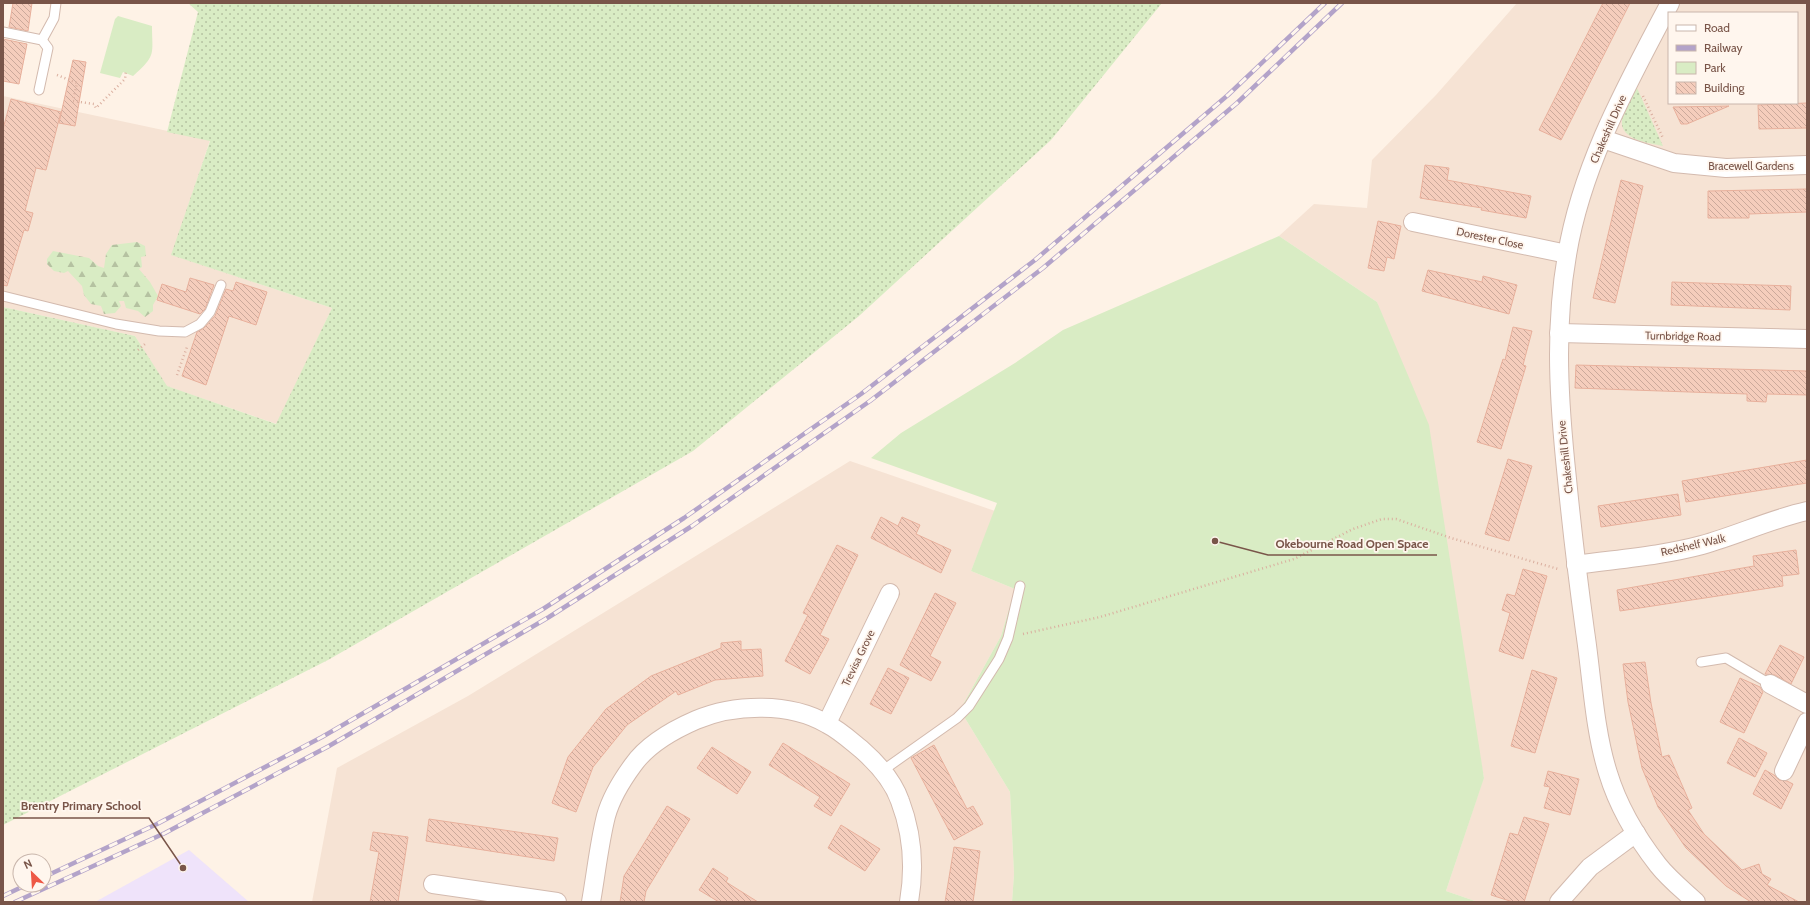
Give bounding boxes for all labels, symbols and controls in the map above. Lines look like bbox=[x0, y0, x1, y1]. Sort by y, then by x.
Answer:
legend bbox=[1668, 12, 1798, 104]
text: Road bbox=[1704, 20, 1730, 35]
text: Railway bbox=[1704, 40, 1742, 55]
text: Park bbox=[1704, 60, 1726, 75]
text: Building bbox=[1704, 80, 1746, 95]
street label: Chakeshill Drive bbox=[1587, 92, 1629, 165]
street label: Bracewell Gardens bbox=[1708, 159, 1794, 173]
street label: Dorester Close bbox=[1455, 224, 1525, 252]
street label: Turnbridge Road bbox=[1645, 328, 1721, 344]
street label: Chakeshill Drive bbox=[1554, 419, 1576, 494]
callout: Okebourne Road Open Space bbox=[1268, 531, 1437, 555]
street label: Redshelf Walk bbox=[1659, 531, 1727, 559]
text: Okebourne Road Open Space bbox=[1276, 536, 1428, 551]
street label: Trevisa Grove bbox=[838, 627, 878, 689]
callout: Brentry Primary School bbox=[13, 794, 149, 818]
text: Brentry Primary School bbox=[21, 798, 141, 813]
north arrow bbox=[12, 853, 52, 893]
text: N bbox=[21, 856, 34, 872]

